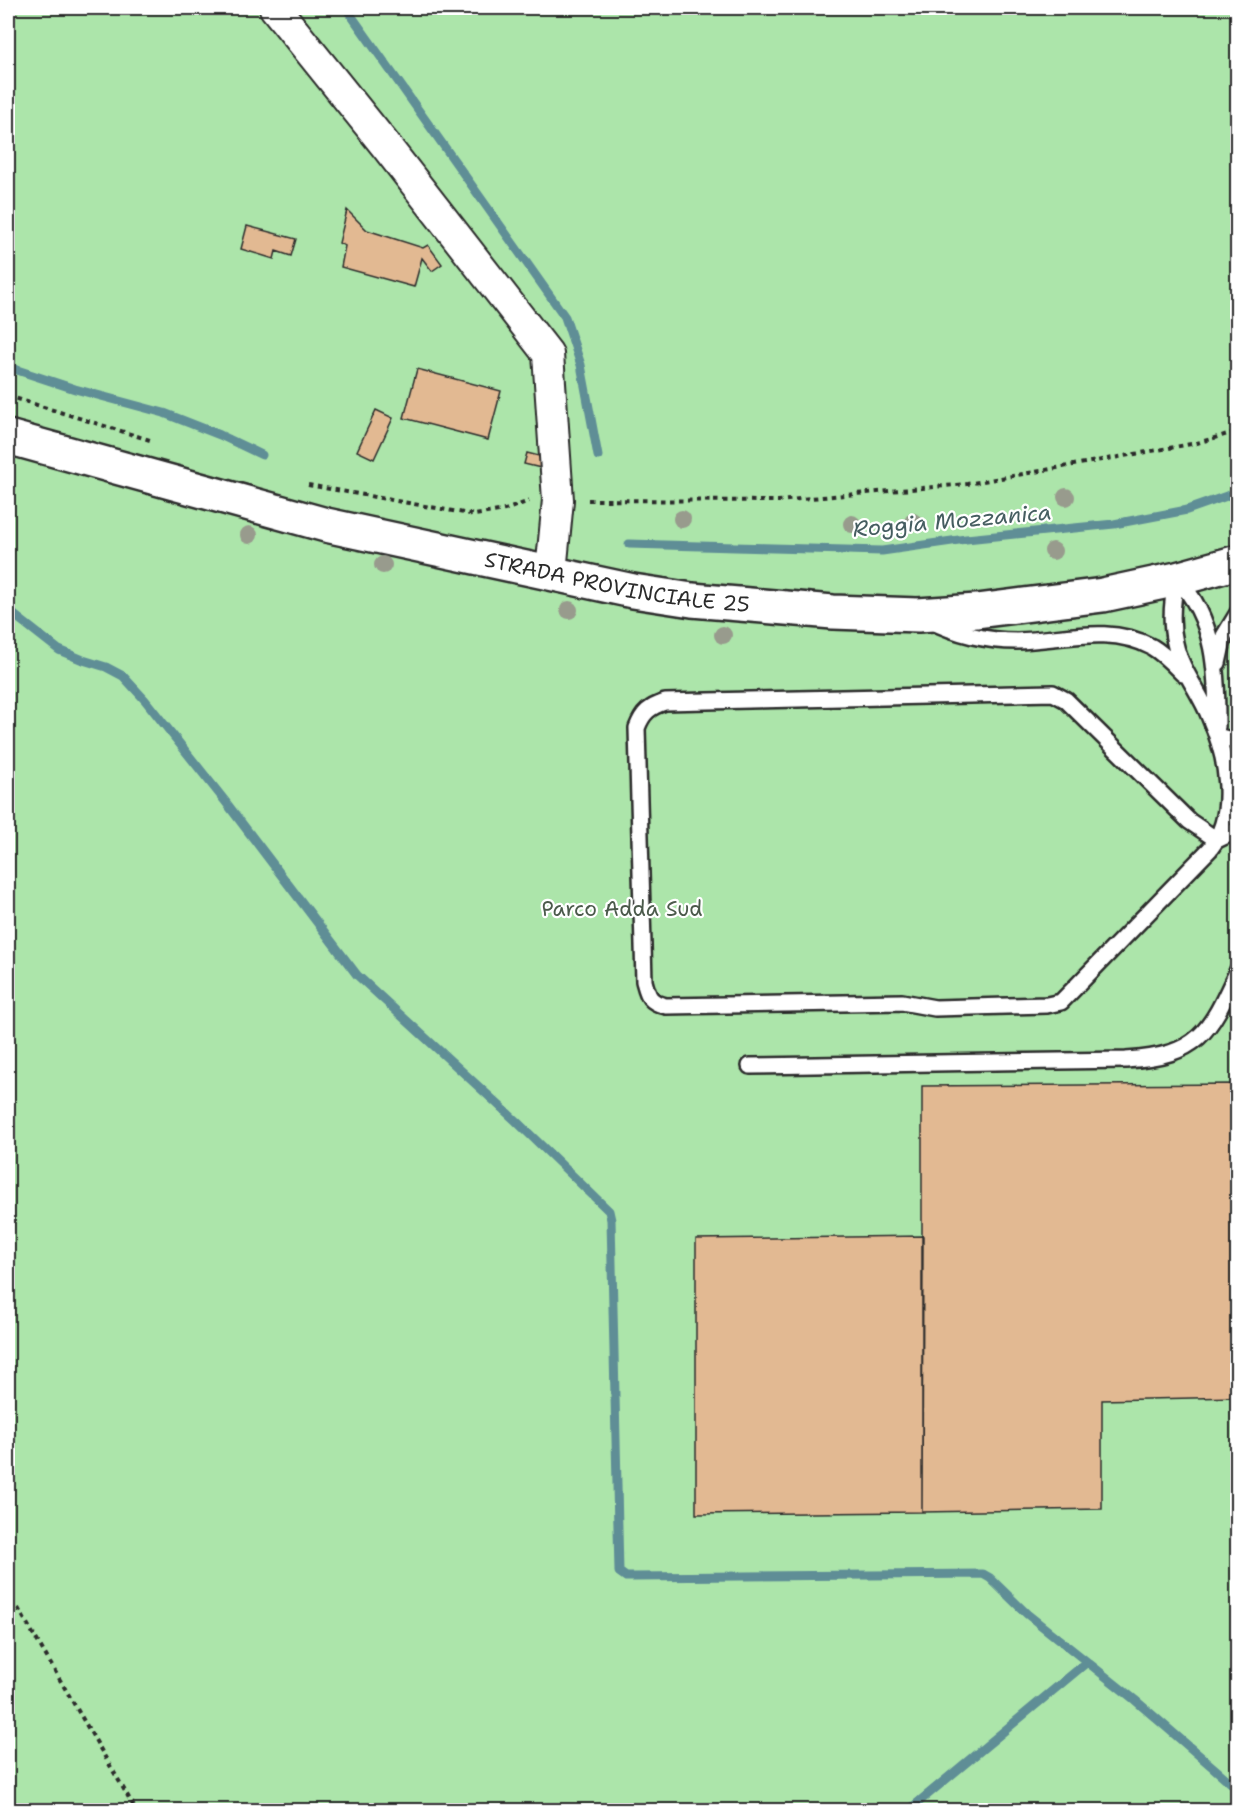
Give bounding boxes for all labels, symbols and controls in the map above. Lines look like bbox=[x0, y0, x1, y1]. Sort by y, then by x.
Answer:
water label: Roggia Mozzanica bbox=[852, 497, 1053, 544]
street label: STRADA PROVINCIALE 25 bbox=[482, 545, 751, 619]
park label: Parco Adda Sud bbox=[541, 895, 703, 923]

